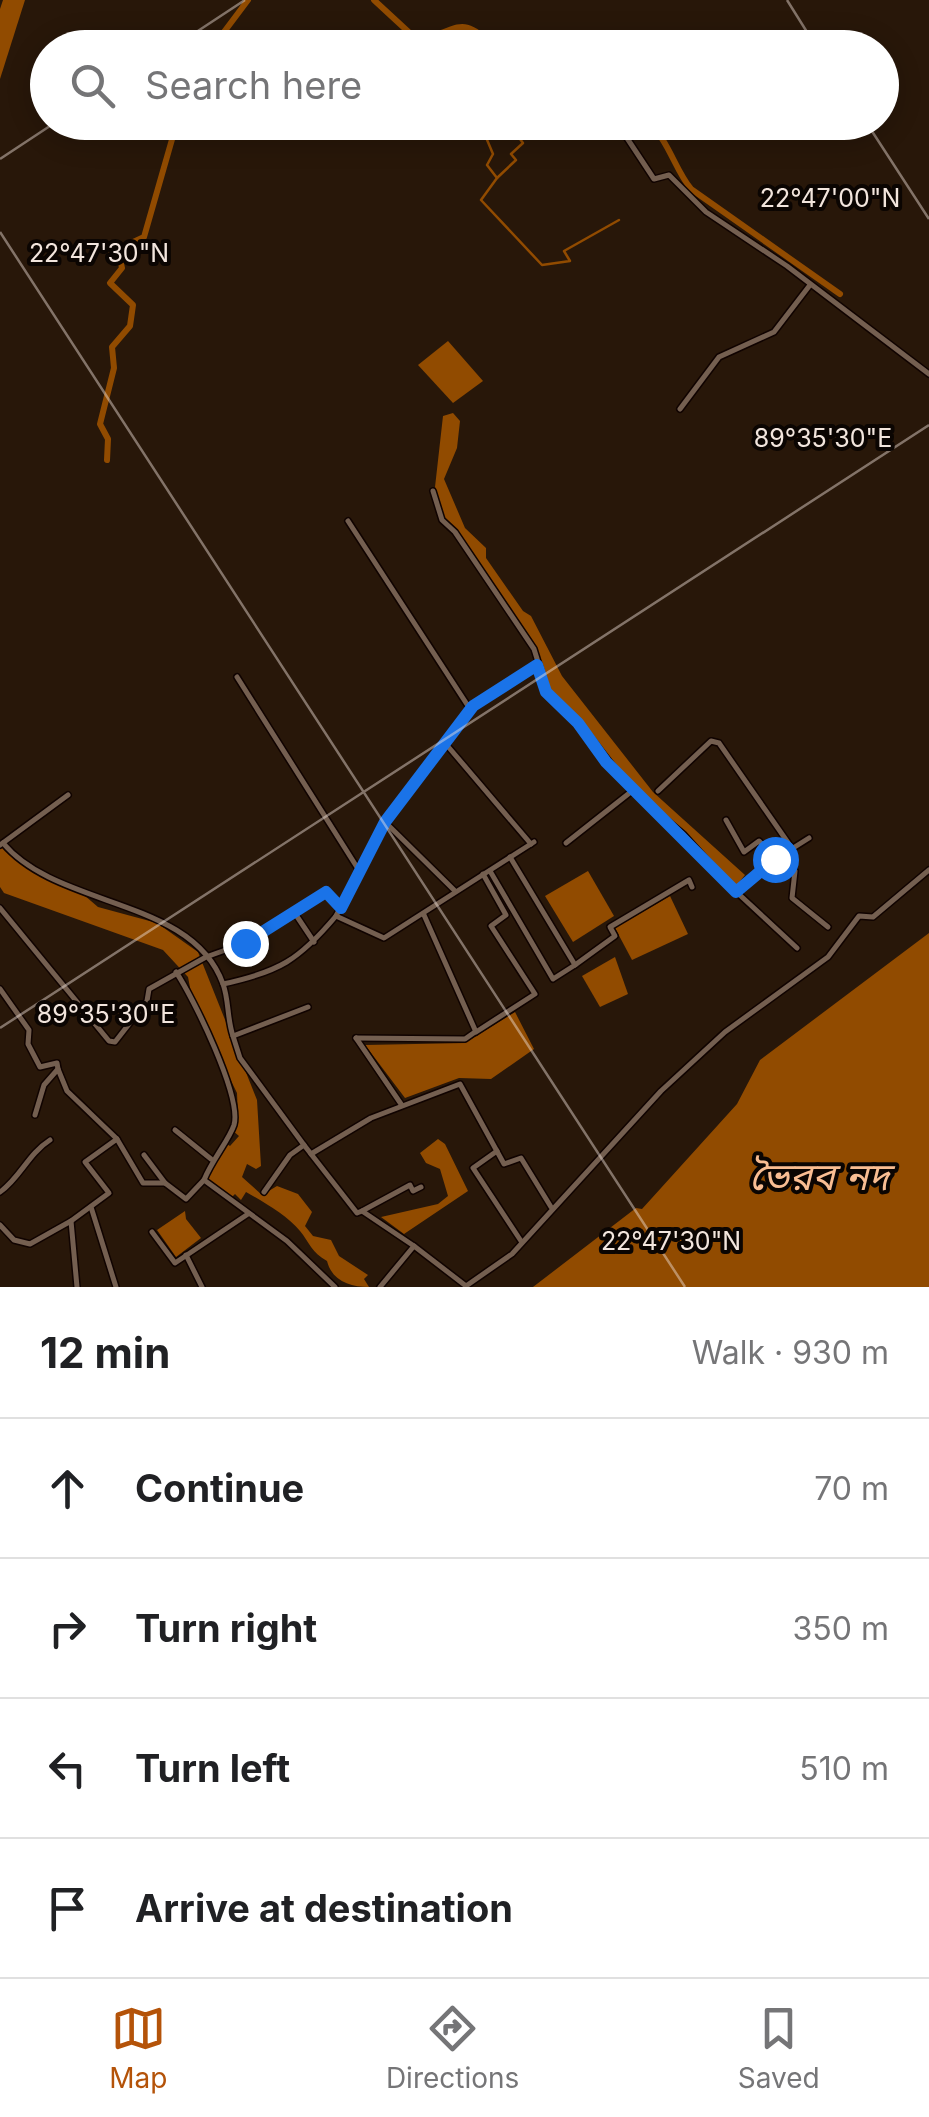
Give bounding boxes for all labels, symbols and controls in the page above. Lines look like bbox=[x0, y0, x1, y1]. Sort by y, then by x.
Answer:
search box bbox=[30, 30, 899, 140]
icon: search bbox=[65, 58, 120, 113]
text: Search here bbox=[145, 62, 362, 108]
text: 22°47'00"N bbox=[760, 183, 900, 213]
text: 22°47'30"N bbox=[29, 238, 169, 268]
text: 89°35'30"E bbox=[754, 423, 892, 453]
route start bbox=[753, 837, 799, 883]
route end bbox=[223, 921, 269, 967]
text: 89°35'30"E bbox=[37, 999, 175, 1029]
water label: ভৈরব নদ bbox=[749, 1153, 896, 1199]
text: 22°47'30"N bbox=[601, 1226, 741, 1256]
text: 12 min bbox=[40, 1327, 170, 1378]
text: Walk · 930 m bbox=[692, 1333, 889, 1372]
icon: ahead bbox=[40, 1461, 95, 1516]
text: Continue bbox=[135, 1465, 304, 1511]
text: 70 m bbox=[814, 1469, 889, 1508]
icon: right bbox=[40, 1601, 95, 1656]
text: Turn right bbox=[135, 1605, 317, 1651]
text: 350 m bbox=[793, 1609, 889, 1648]
icon: left bbox=[40, 1741, 95, 1796]
text: Turn left bbox=[135, 1745, 290, 1791]
text: 510 m bbox=[799, 1749, 889, 1788]
icon: arrive bbox=[40, 1881, 95, 1936]
text: Arrive at destination bbox=[135, 1885, 513, 1931]
tab: Map bbox=[109, 2001, 167, 2095]
tab: Directions bbox=[386, 2001, 519, 2095]
tab: Saved bbox=[738, 2001, 820, 2095]

